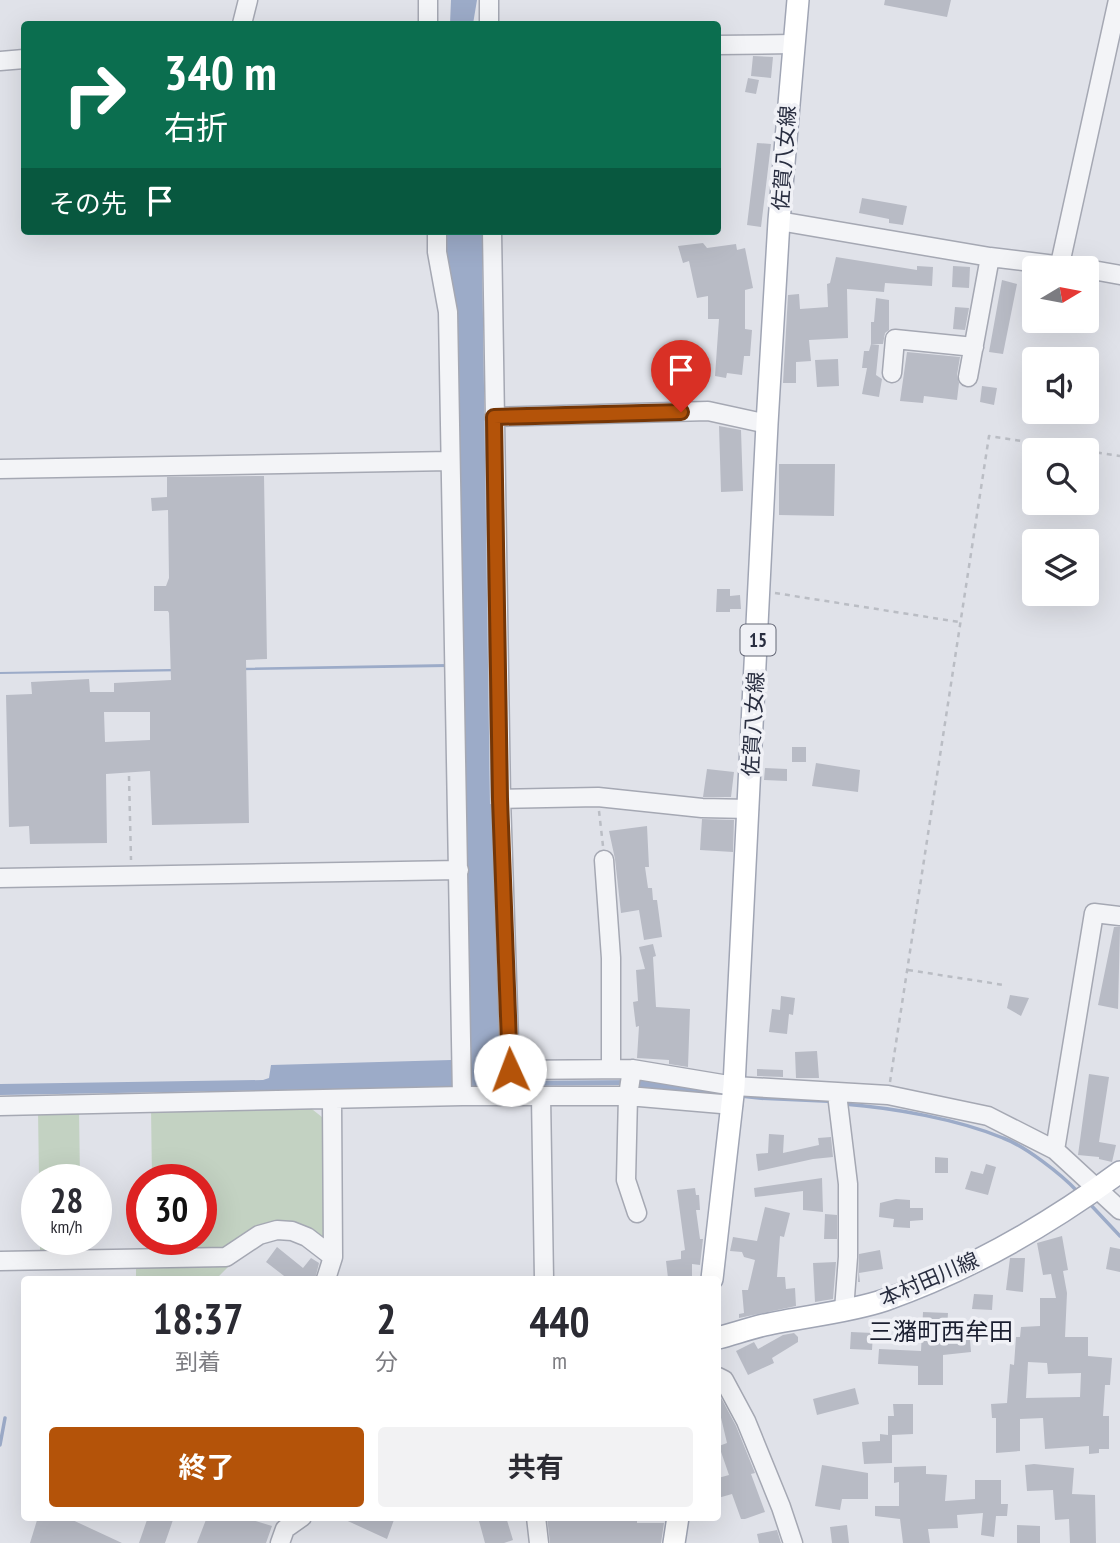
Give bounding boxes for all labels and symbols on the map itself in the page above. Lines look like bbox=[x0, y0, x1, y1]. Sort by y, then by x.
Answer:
street label: 佐賀八女線 bbox=[767, 105, 801, 211]
north arrow bbox=[1022, 256, 1099, 332]
pin bbox=[651, 340, 711, 412]
road number: 15 bbox=[740, 624, 776, 656]
street label: 佐賀八女線 bbox=[737, 671, 769, 777]
position arrow bbox=[473, 1033, 547, 1107]
speed limit sign: 30 bbox=[126, 1164, 217, 1255]
street label: 本村田川線 bbox=[875, 1246, 983, 1312]
district label: 三潴町西牟田 bbox=[869, 1316, 1013, 1347]

